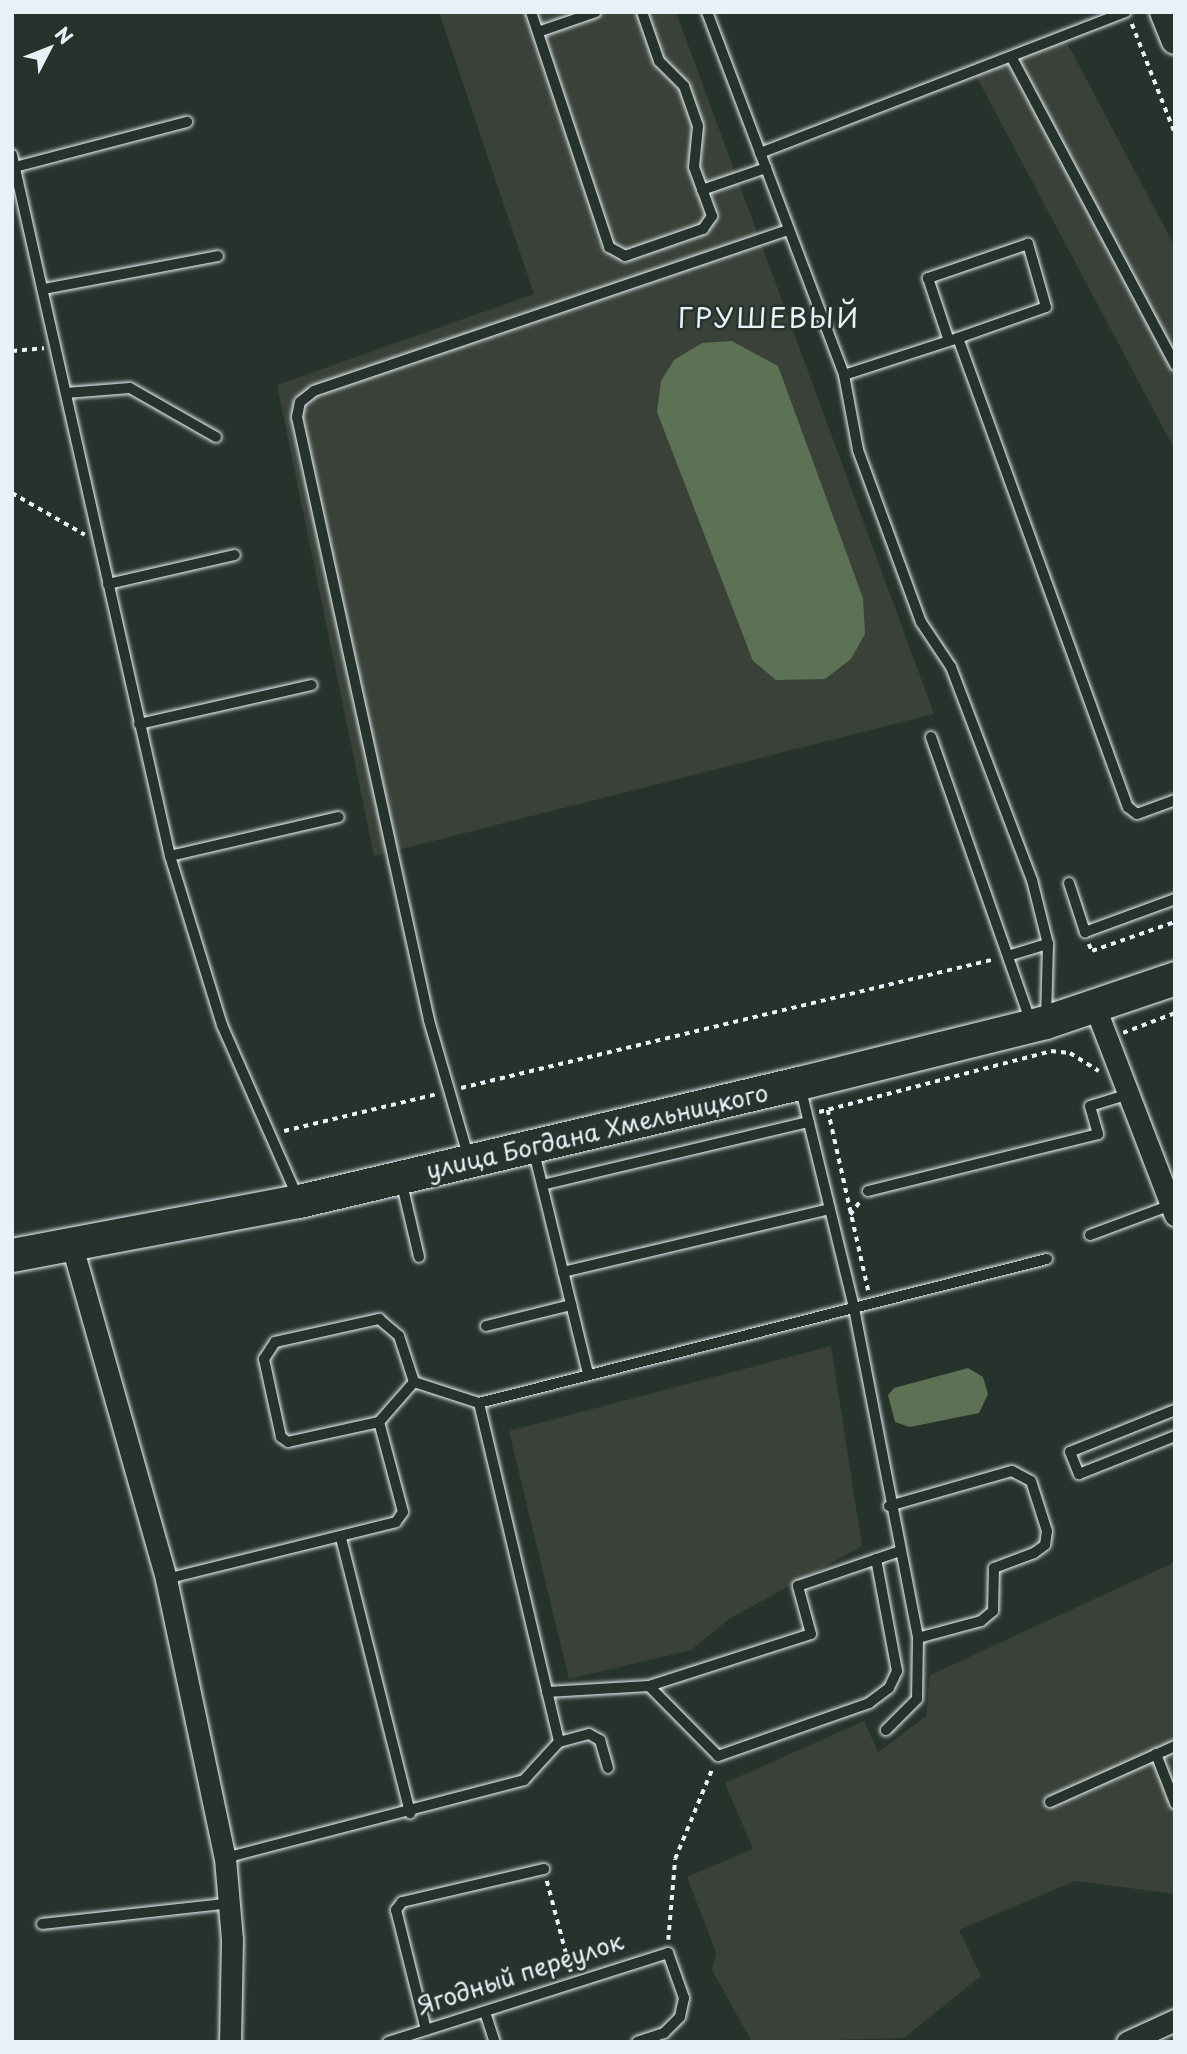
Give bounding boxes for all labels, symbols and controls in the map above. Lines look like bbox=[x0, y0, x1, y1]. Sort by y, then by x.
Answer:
north arrow bbox=[14, 14, 84, 84]
text: N bbox=[49, 20, 80, 50]
district label: ГРУШЕВЫЙ bbox=[679, 300, 859, 334]
street label: улица Богдана Хмельницкого bbox=[422, 1077, 772, 1185]
street label: Ягодный переулок bbox=[413, 1926, 627, 2020]

